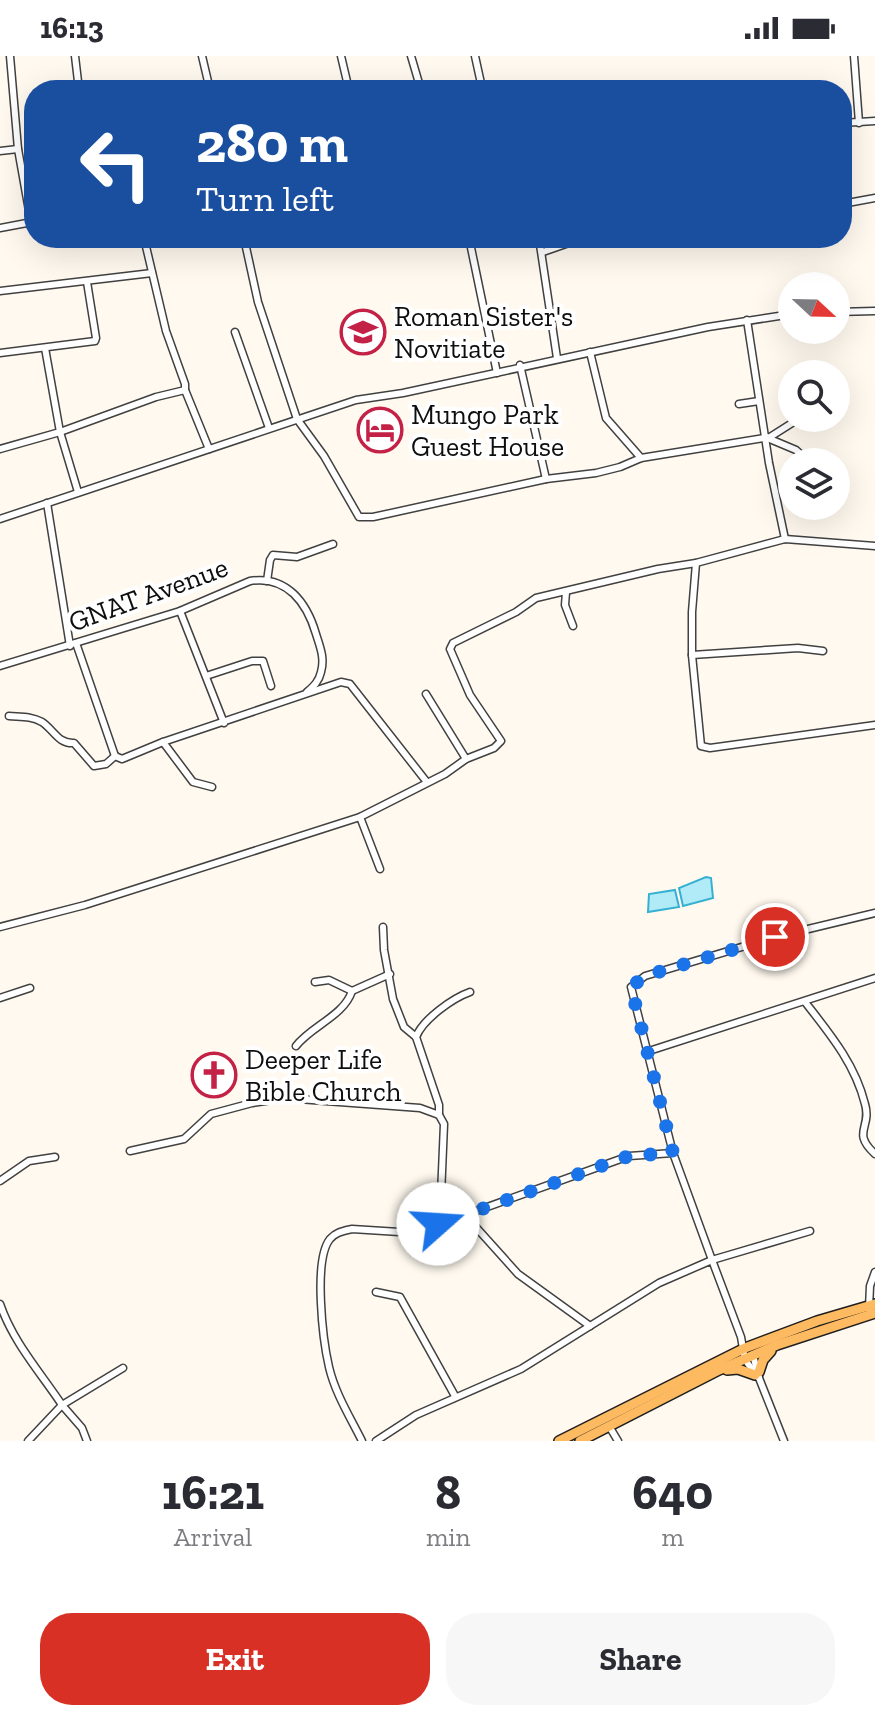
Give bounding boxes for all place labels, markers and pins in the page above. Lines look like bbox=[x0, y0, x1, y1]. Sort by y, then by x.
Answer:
place label: Roman Sister's Novitiate bbox=[394, 300, 573, 365]
school or university icon: Roman Sister's Novitiate bbox=[339, 308, 387, 356]
place label: Mungo Park Guest House bbox=[411, 398, 564, 463]
hotel icon: Mungo Park Guest House bbox=[356, 406, 404, 454]
pin bbox=[741, 903, 809, 971]
place label: Deeper Life Bible Church bbox=[245, 1043, 402, 1108]
church icon: Deeper Life Bible Church bbox=[190, 1051, 238, 1099]

